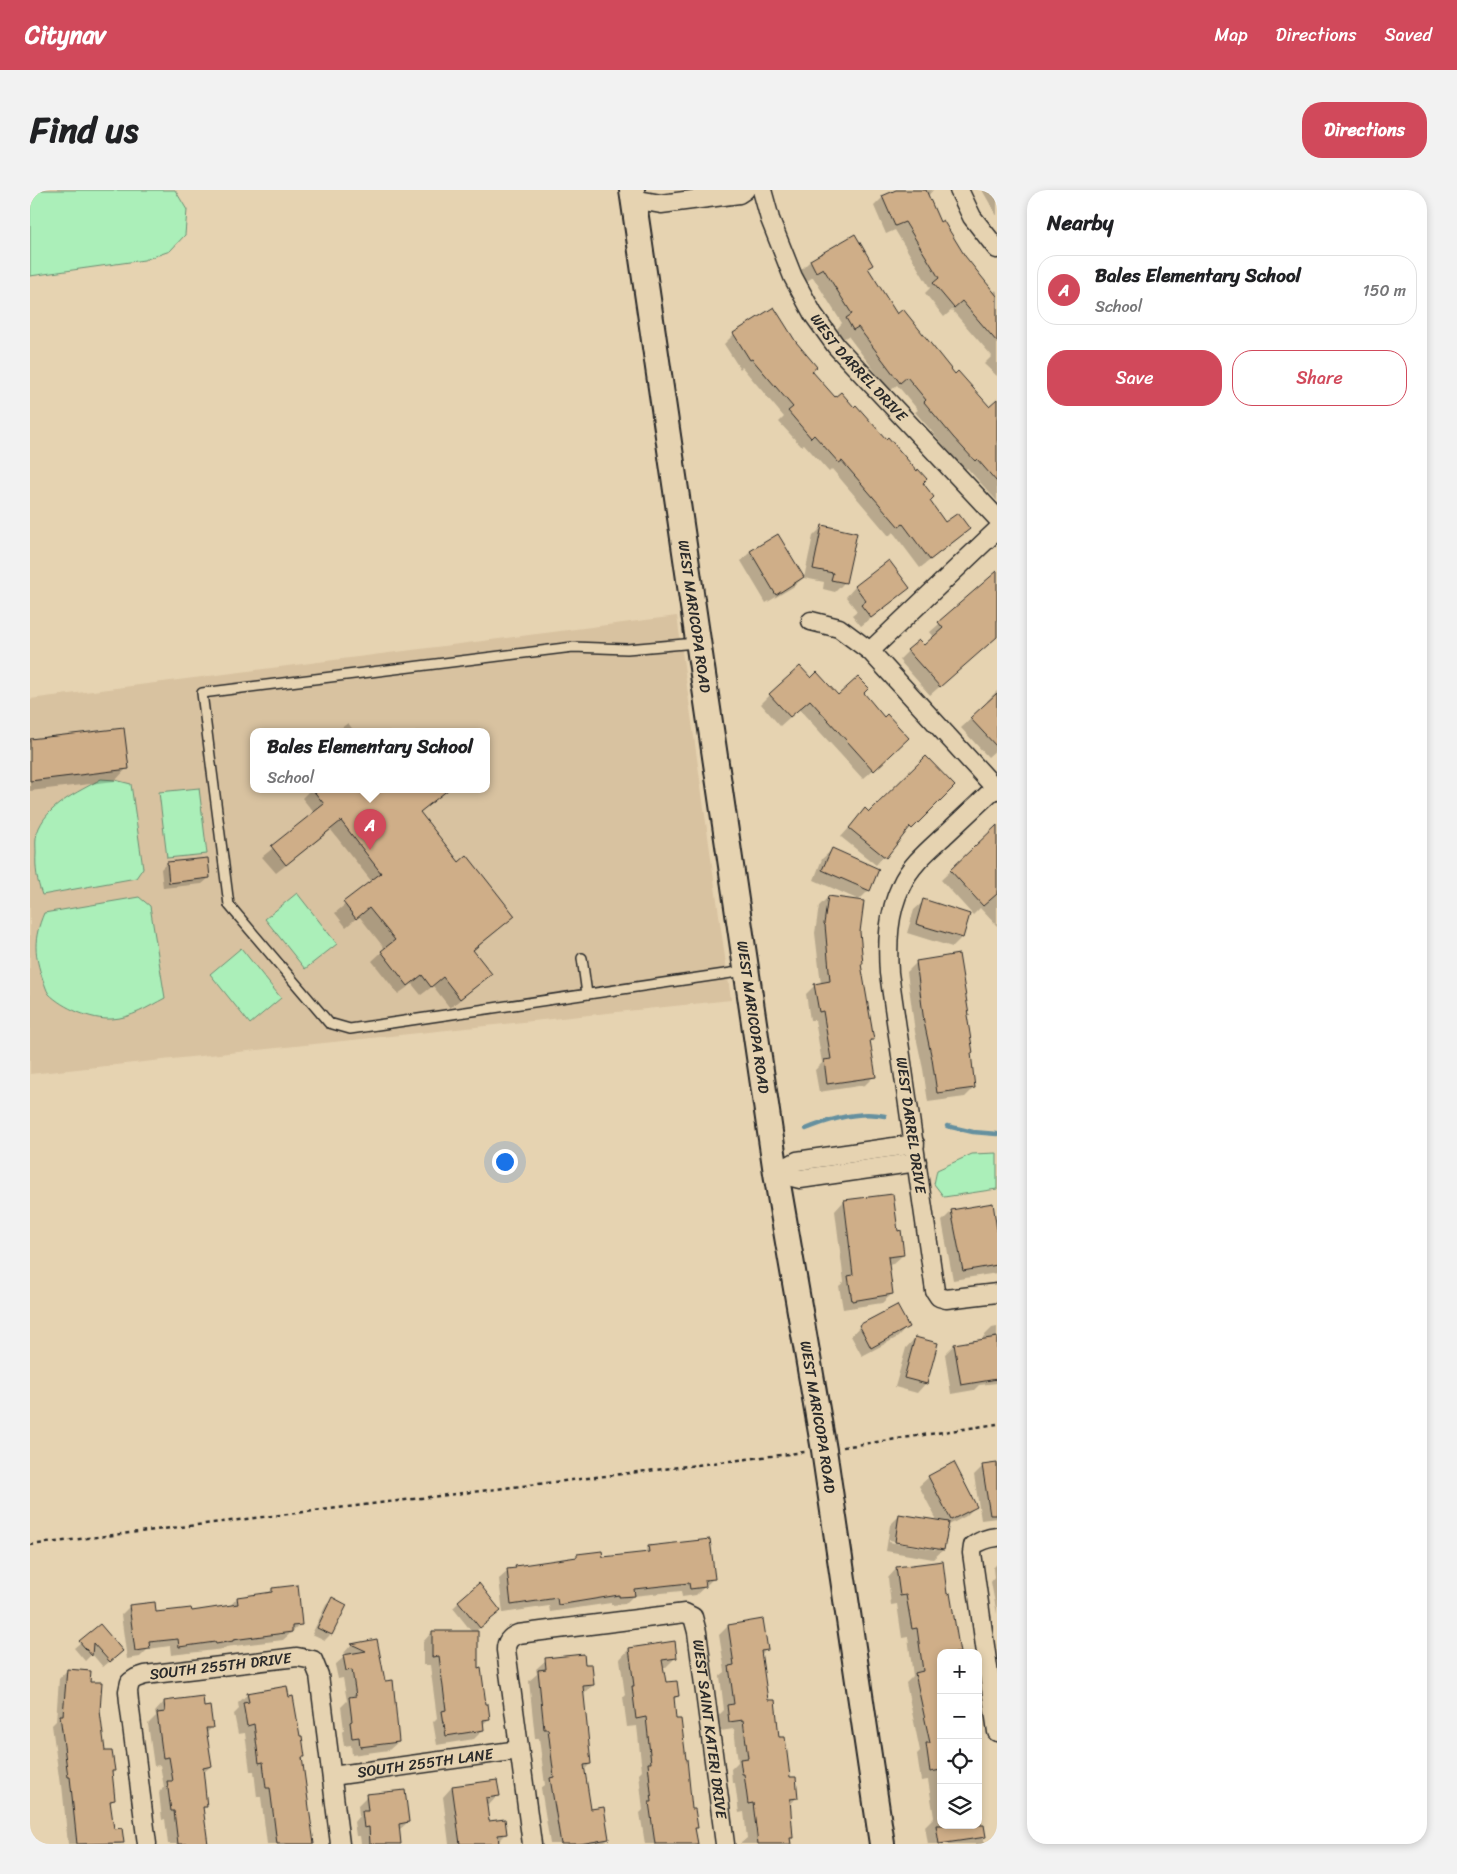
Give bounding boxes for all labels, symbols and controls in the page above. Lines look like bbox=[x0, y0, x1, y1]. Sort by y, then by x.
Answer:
text: Citynav bbox=[25, 14, 106, 56]
text: Map bbox=[1215, 19, 1248, 51]
text: Directions bbox=[1276, 19, 1357, 51]
text: Saved bbox=[1385, 19, 1432, 51]
text: Find us bbox=[30, 99, 138, 161]
button: Directions bbox=[1302, 102, 1427, 158]
text: Nearby bbox=[1047, 204, 1113, 242]
text: Bales Elementary School bbox=[1095, 259, 1301, 292]
text: A bbox=[1059, 276, 1069, 305]
text: 150 m bbox=[1363, 276, 1406, 305]
text: School bbox=[1095, 292, 1142, 321]
street label: WEST DARREL DRIVE bbox=[803, 308, 915, 429]
button: Save bbox=[1047, 350, 1222, 406]
button: Share bbox=[1232, 350, 1407, 406]
street label: WEST MARICOPA ROAD bbox=[670, 538, 719, 695]
popup bbox=[250, 728, 490, 793]
text: Bales Elementary School bbox=[267, 730, 473, 763]
text: School bbox=[267, 763, 314, 792]
pin: A bbox=[354, 809, 386, 850]
street label: WEST MARICOPA ROAD bbox=[729, 939, 777, 1095]
street label: WEST DARREL DRIVE bbox=[888, 1055, 934, 1197]
your location bbox=[492, 1149, 518, 1175]
street label: WEST MARICOPA ROAD bbox=[792, 1339, 843, 1495]
street label: WEST SAINT KATERI DRIVE bbox=[685, 1638, 735, 1822]
street label: SOUTH 255TH DRIVE bbox=[148, 1645, 294, 1687]
map controls bbox=[937, 1649, 982, 1829]
button: + bbox=[937, 1649, 982, 1694]
button: − bbox=[937, 1694, 982, 1739]
button: locate bbox=[937, 1739, 982, 1784]
street label: SOUTH 255TH LANE bbox=[356, 1741, 496, 1785]
button: layers bbox=[937, 1784, 982, 1829]

